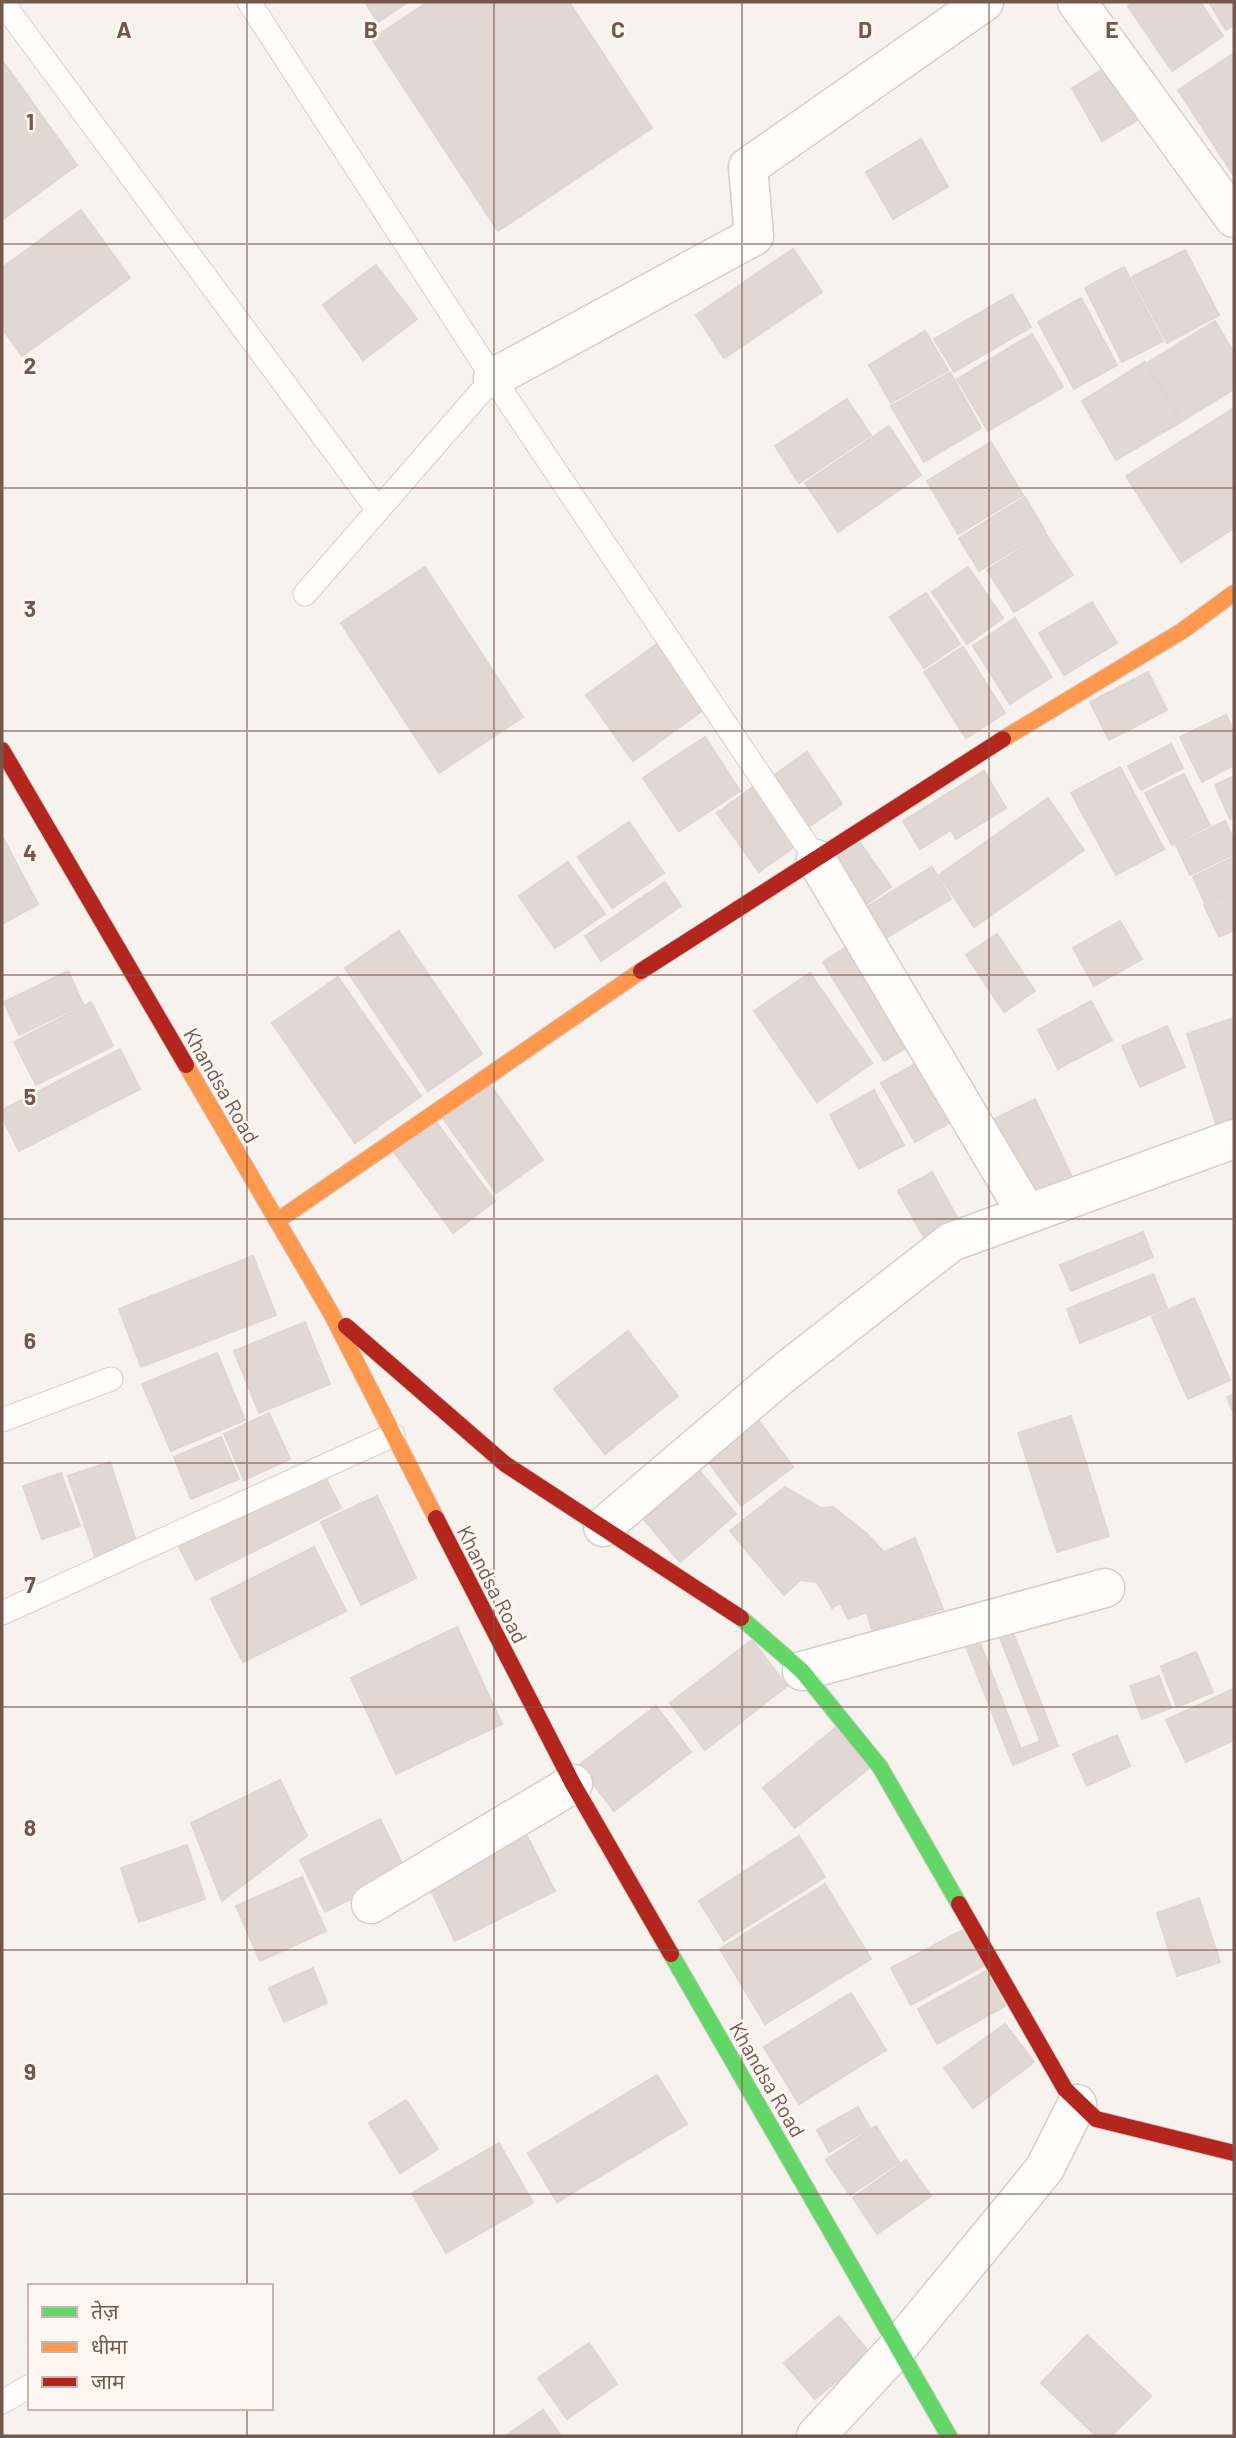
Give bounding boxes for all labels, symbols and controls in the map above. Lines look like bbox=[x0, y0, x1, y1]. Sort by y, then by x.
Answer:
text: A bbox=[116, 15, 132, 43]
text: B bbox=[364, 15, 378, 43]
text: C bbox=[611, 15, 625, 43]
text: D bbox=[858, 15, 872, 43]
text: E bbox=[1105, 15, 1119, 43]
text: 1 bbox=[26, 107, 34, 135]
text: 2 bbox=[24, 351, 36, 379]
text: 3 bbox=[24, 594, 36, 622]
text: 4 bbox=[23, 838, 37, 866]
street label: Khandsa Road bbox=[179, 1023, 265, 1147]
text: 5 bbox=[24, 1082, 36, 1110]
text: 6 bbox=[24, 1326, 36, 1354]
street label: Khandsa Road bbox=[453, 1521, 533, 1647]
text: 7 bbox=[24, 1570, 36, 1598]
text: 8 bbox=[24, 1813, 36, 1841]
street label: Khandsa Road bbox=[725, 2017, 811, 2141]
text: 9 bbox=[24, 2057, 36, 2085]
legend bbox=[28, 2284, 273, 2410]
text: तेज़ bbox=[91, 2298, 119, 2323]
text: धीमा bbox=[91, 2333, 128, 2358]
text: जाम bbox=[91, 2368, 125, 2393]

